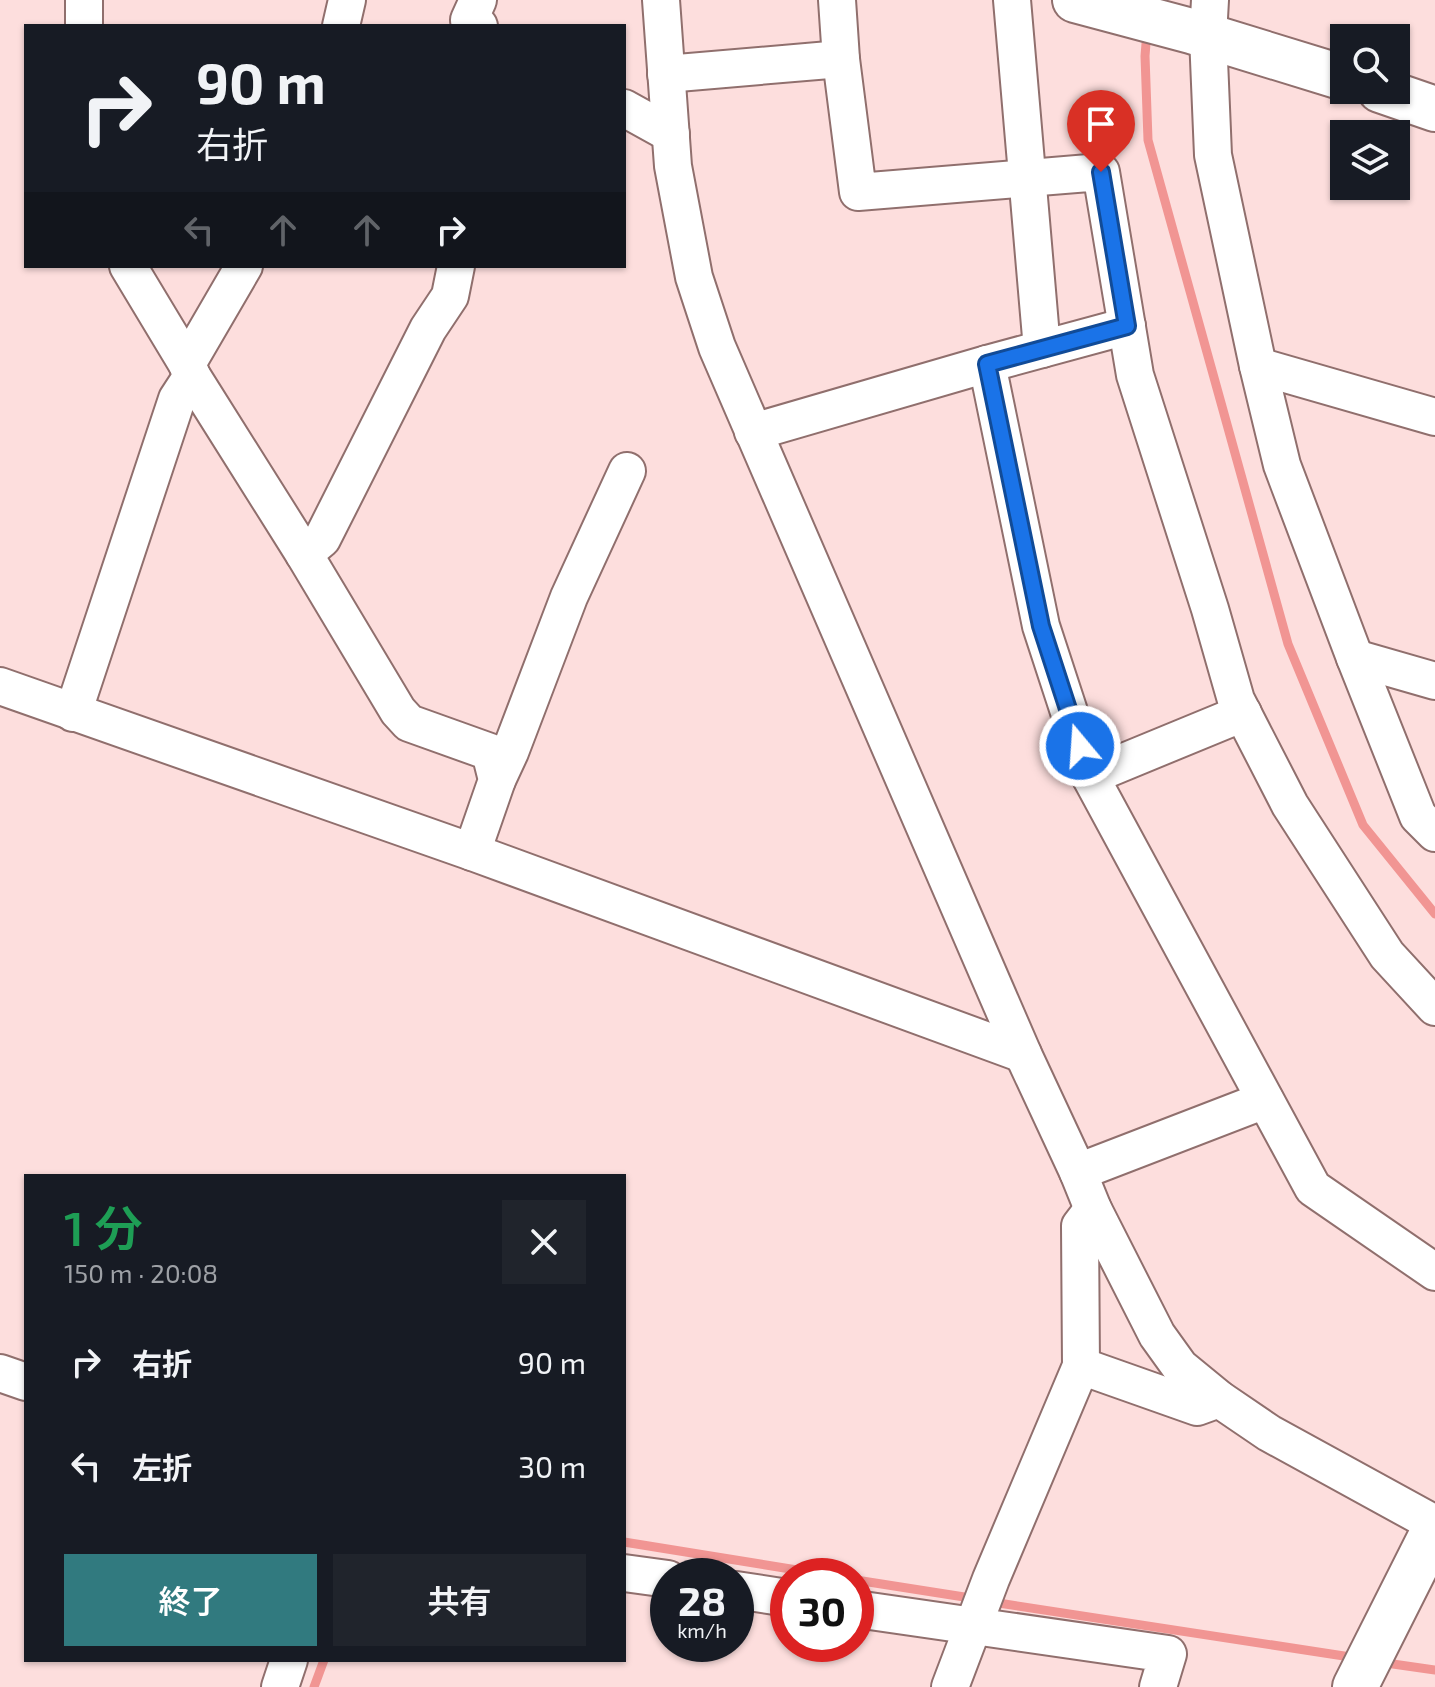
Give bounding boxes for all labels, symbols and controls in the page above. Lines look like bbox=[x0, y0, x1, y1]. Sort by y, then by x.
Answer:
map controls bbox=[1330, 24, 1410, 200]
button: search bbox=[1330, 24, 1410, 104]
text: 90 m bbox=[196, 48, 326, 115]
icon: right bbox=[64, 56, 168, 160]
pin bbox=[1067, 90, 1135, 172]
icon: arrive bbox=[1079, 102, 1123, 146]
button: layers bbox=[1330, 120, 1410, 200]
text: 右折 bbox=[196, 122, 268, 165]
icon: left bbox=[177, 208, 221, 252]
icon: ahead bbox=[261, 208, 305, 252]
icon: ahead bbox=[345, 208, 389, 252]
icon: right bbox=[429, 208, 473, 252]
position arrow bbox=[1038, 704, 1122, 788]
text: 1 分 bbox=[64, 1198, 143, 1256]
button: close bbox=[502, 1200, 586, 1284]
text: 150 m · 20:08 bbox=[64, 1257, 218, 1288]
icon: right bbox=[64, 1340, 108, 1384]
text: 90 m bbox=[518, 1344, 586, 1380]
text: 右折 bbox=[132, 1345, 192, 1381]
icon: left bbox=[64, 1444, 108, 1488]
text: 30 m bbox=[518, 1448, 586, 1484]
text: 左折 bbox=[132, 1449, 192, 1485]
button: 終了 bbox=[64, 1554, 317, 1646]
button: 共有 bbox=[333, 1554, 586, 1646]
speed limit sign: 30 bbox=[770, 1558, 874, 1662]
text: 28 bbox=[678, 1576, 726, 1624]
text: km/h bbox=[677, 1618, 727, 1642]

